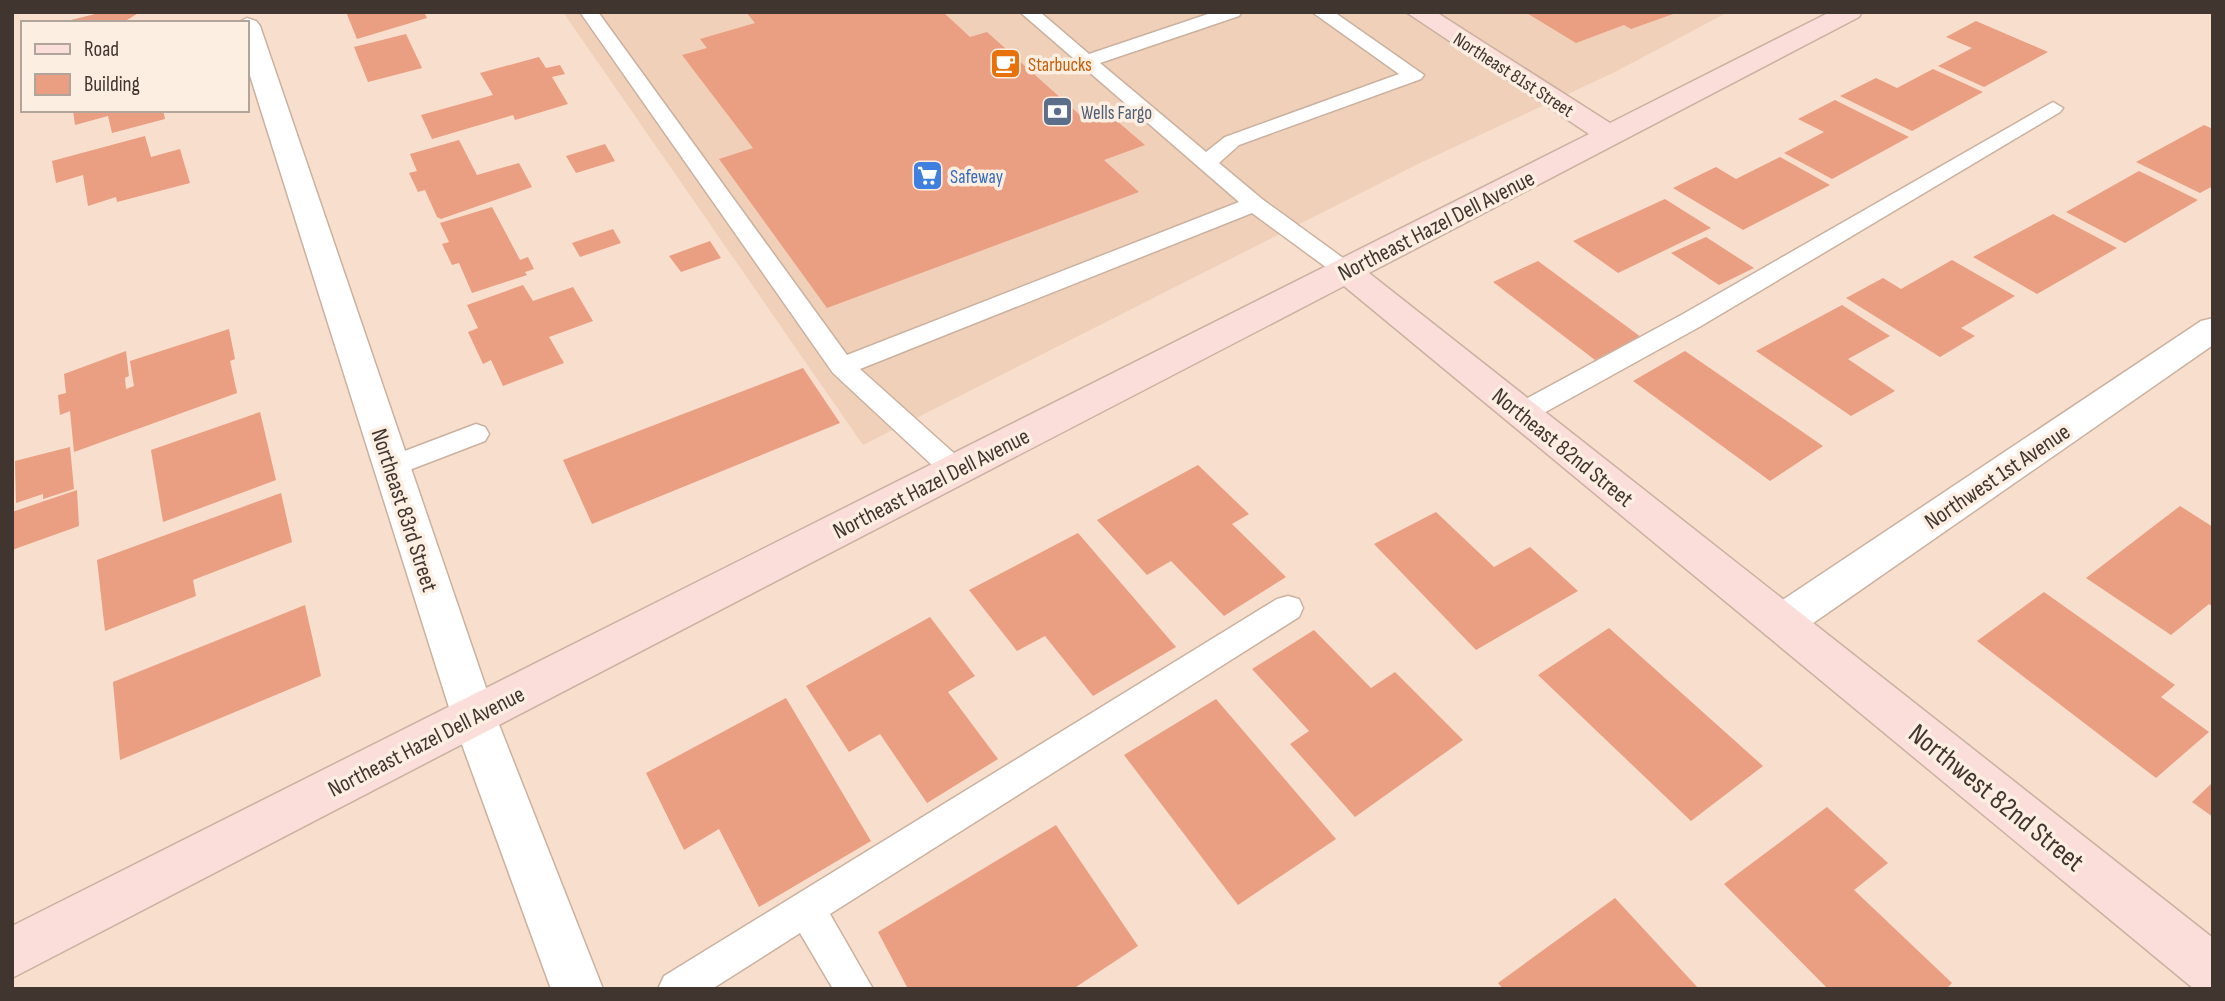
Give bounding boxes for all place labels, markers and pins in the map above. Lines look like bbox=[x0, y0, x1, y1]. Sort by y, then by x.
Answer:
cafe icon: Starbucks bbox=[988, 47, 1022, 81]
place label: Starbucks bbox=[1028, 54, 1092, 77]
bank icon: Wells Fargo bbox=[1041, 95, 1075, 129]
place label: Wells Fargo bbox=[1081, 102, 1152, 125]
supermarket icon: Safeway bbox=[910, 159, 944, 193]
place label: Safeway bbox=[950, 166, 1004, 189]

